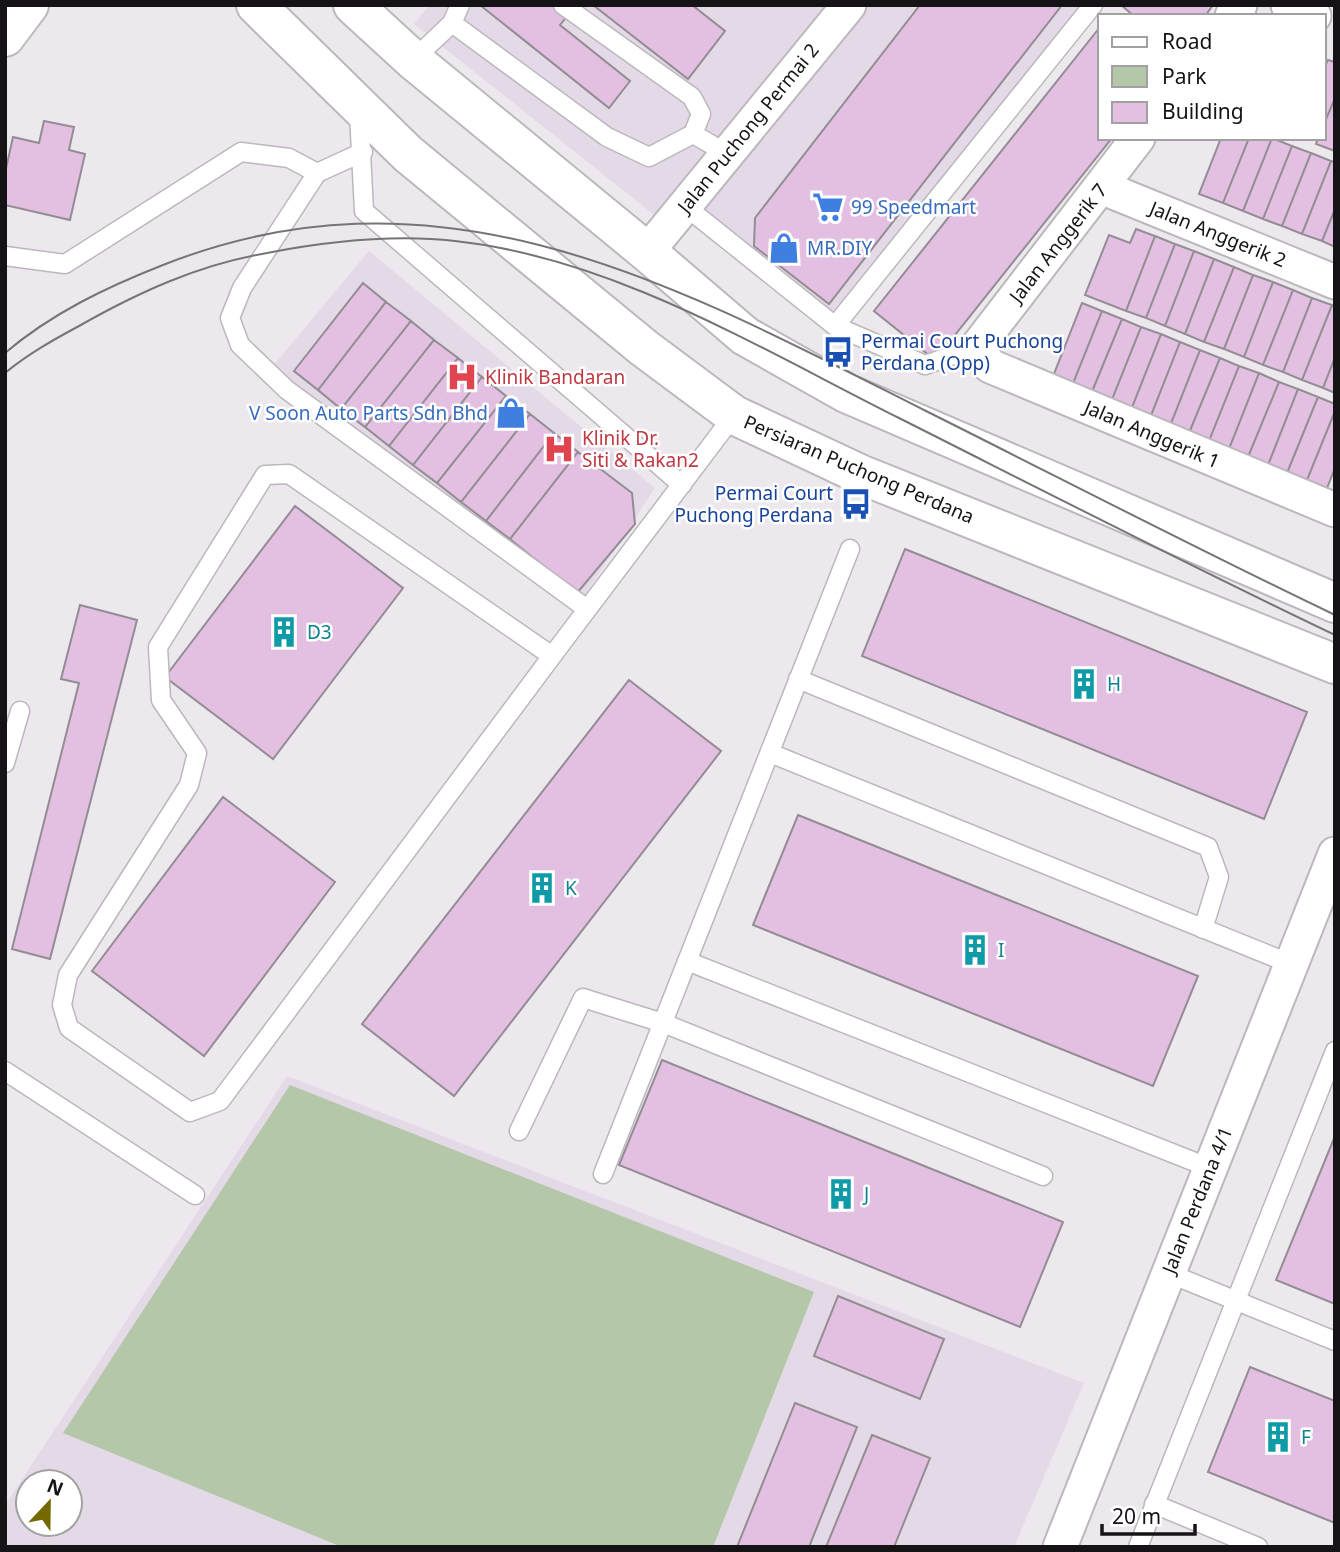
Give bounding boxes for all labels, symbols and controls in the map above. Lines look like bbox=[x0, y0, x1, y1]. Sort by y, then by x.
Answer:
legend bbox=[1098, 14, 1326, 140]
text: Road bbox=[1162, 27, 1212, 55]
street label: Jalan Puchong Permai 2 bbox=[670, 38, 825, 220]
text: Park bbox=[1162, 62, 1207, 90]
text: Building bbox=[1162, 97, 1244, 125]
street label: Jalan Anggerik 7 bbox=[1002, 178, 1113, 310]
supermarket icon: 99 Speedmart bbox=[811, 190, 845, 224]
place label: 99 Speedmart bbox=[851, 194, 976, 220]
street label: Jalan Anggerik 2 bbox=[1144, 194, 1290, 273]
shop icon: MR.DIY bbox=[767, 231, 801, 265]
place label: MR.DIY bbox=[807, 235, 872, 261]
place label: Permai Court Puchong Perdana (Opp) bbox=[861, 328, 1063, 376]
bus stop icon: Permai Court Puchong Perdana (Opp) bbox=[821, 335, 855, 369]
hospital icon: Klinik Bandaran bbox=[445, 360, 479, 394]
place label: Klinik Bandaran bbox=[485, 364, 625, 390]
street label: Jalan Anggerik 1 bbox=[1078, 393, 1224, 474]
shop icon: V Soon Auto Parts Sdn Bhd bbox=[494, 396, 528, 430]
place label: V Soon Auto Parts Sdn Bhd bbox=[249, 400, 488, 426]
street label: Persiaran Puchong Perdana bbox=[740, 409, 978, 529]
place label: Klinik Dr. Siti & Rakan2 bbox=[582, 425, 699, 473]
hospital icon: Klinik Dr. Siti & Rakan2 bbox=[542, 432, 576, 466]
place label: Permai Court Puchong Perdana bbox=[675, 480, 833, 528]
bus stop icon: Permai Court Puchong Perdana bbox=[839, 487, 873, 521]
building icon: D3 bbox=[267, 615, 301, 649]
place label: D3 bbox=[307, 619, 332, 645]
building icon: H bbox=[1067, 667, 1101, 701]
place label: H bbox=[1107, 671, 1121, 697]
building icon: K bbox=[525, 871, 559, 905]
place label: K bbox=[565, 875, 577, 901]
building icon: I bbox=[958, 933, 992, 967]
place label: I bbox=[998, 937, 1004, 963]
street label: Jalan Perdana 4/1 bbox=[1155, 1123, 1238, 1279]
building icon: J bbox=[824, 1177, 858, 1211]
place label: J bbox=[862, 1181, 869, 1207]
building icon: F bbox=[1261, 1420, 1295, 1454]
place label: F bbox=[1301, 1424, 1311, 1450]
north arrow bbox=[14, 1468, 84, 1538]
text: N bbox=[43, 1472, 67, 1502]
scale bar bbox=[1102, 1492, 1195, 1536]
text: 20 m bbox=[1112, 1502, 1161, 1530]

